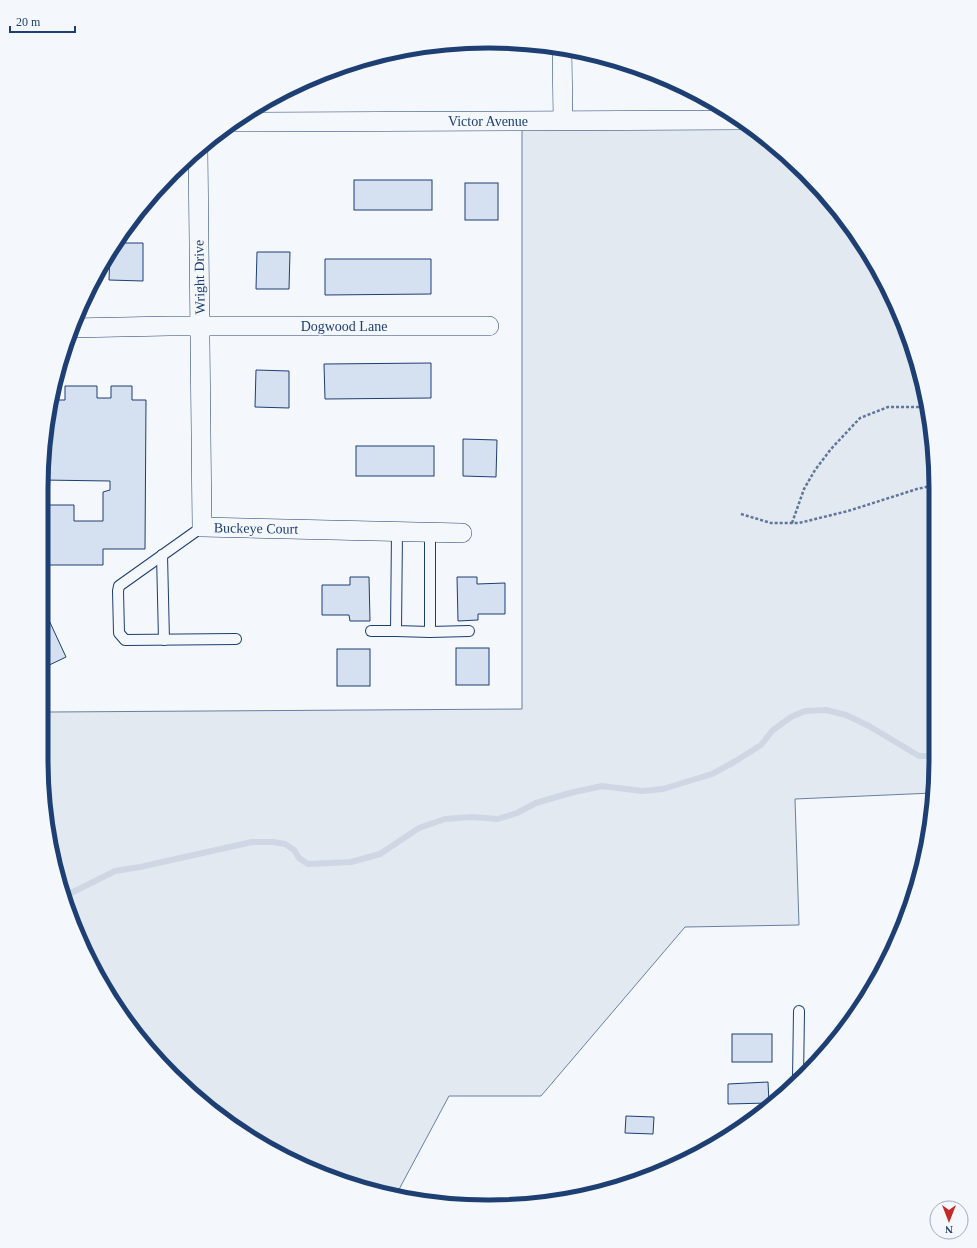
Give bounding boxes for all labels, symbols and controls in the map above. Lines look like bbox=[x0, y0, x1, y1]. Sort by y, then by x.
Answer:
scale bar bbox=[10, 8, 75, 34]
text: 20 m bbox=[16, 15, 41, 29]
street label: Victor Avenue bbox=[448, 114, 528, 129]
street label: Wright Drive bbox=[191, 240, 208, 314]
street label: Dogwood Lane bbox=[301, 319, 387, 334]
street label: Buckeye Court bbox=[214, 520, 298, 537]
north arrow bbox=[929, 1200, 969, 1240]
text: N bbox=[945, 1224, 953, 1236]

